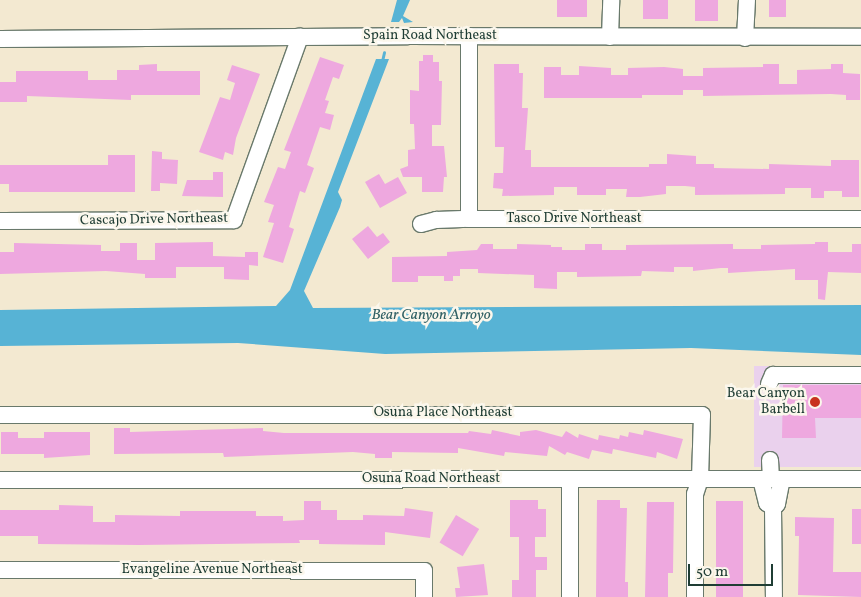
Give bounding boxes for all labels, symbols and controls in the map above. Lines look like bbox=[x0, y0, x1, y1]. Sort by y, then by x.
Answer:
street label: Spain Road Northeast bbox=[363, 28, 497, 44]
street label: Cascajo Drive Northeast bbox=[80, 210, 228, 230]
street label: Tasco Drive Northeast bbox=[506, 211, 642, 227]
water label: Bear Canyon Arroyo bbox=[371, 307, 491, 325]
place label: Bear Canyon Barbell bbox=[727, 386, 805, 418]
marker: Bear Canyon Barbell bbox=[809, 396, 821, 408]
street label: Osuna Place Northeast bbox=[374, 405, 512, 421]
street label: Osuna Road Northeast bbox=[362, 471, 500, 487]
scale bar bbox=[691, 554, 776, 586]
street label: Evangeline Avenue Northeast bbox=[121, 562, 303, 578]
text: 50 m bbox=[696, 562, 728, 583]

